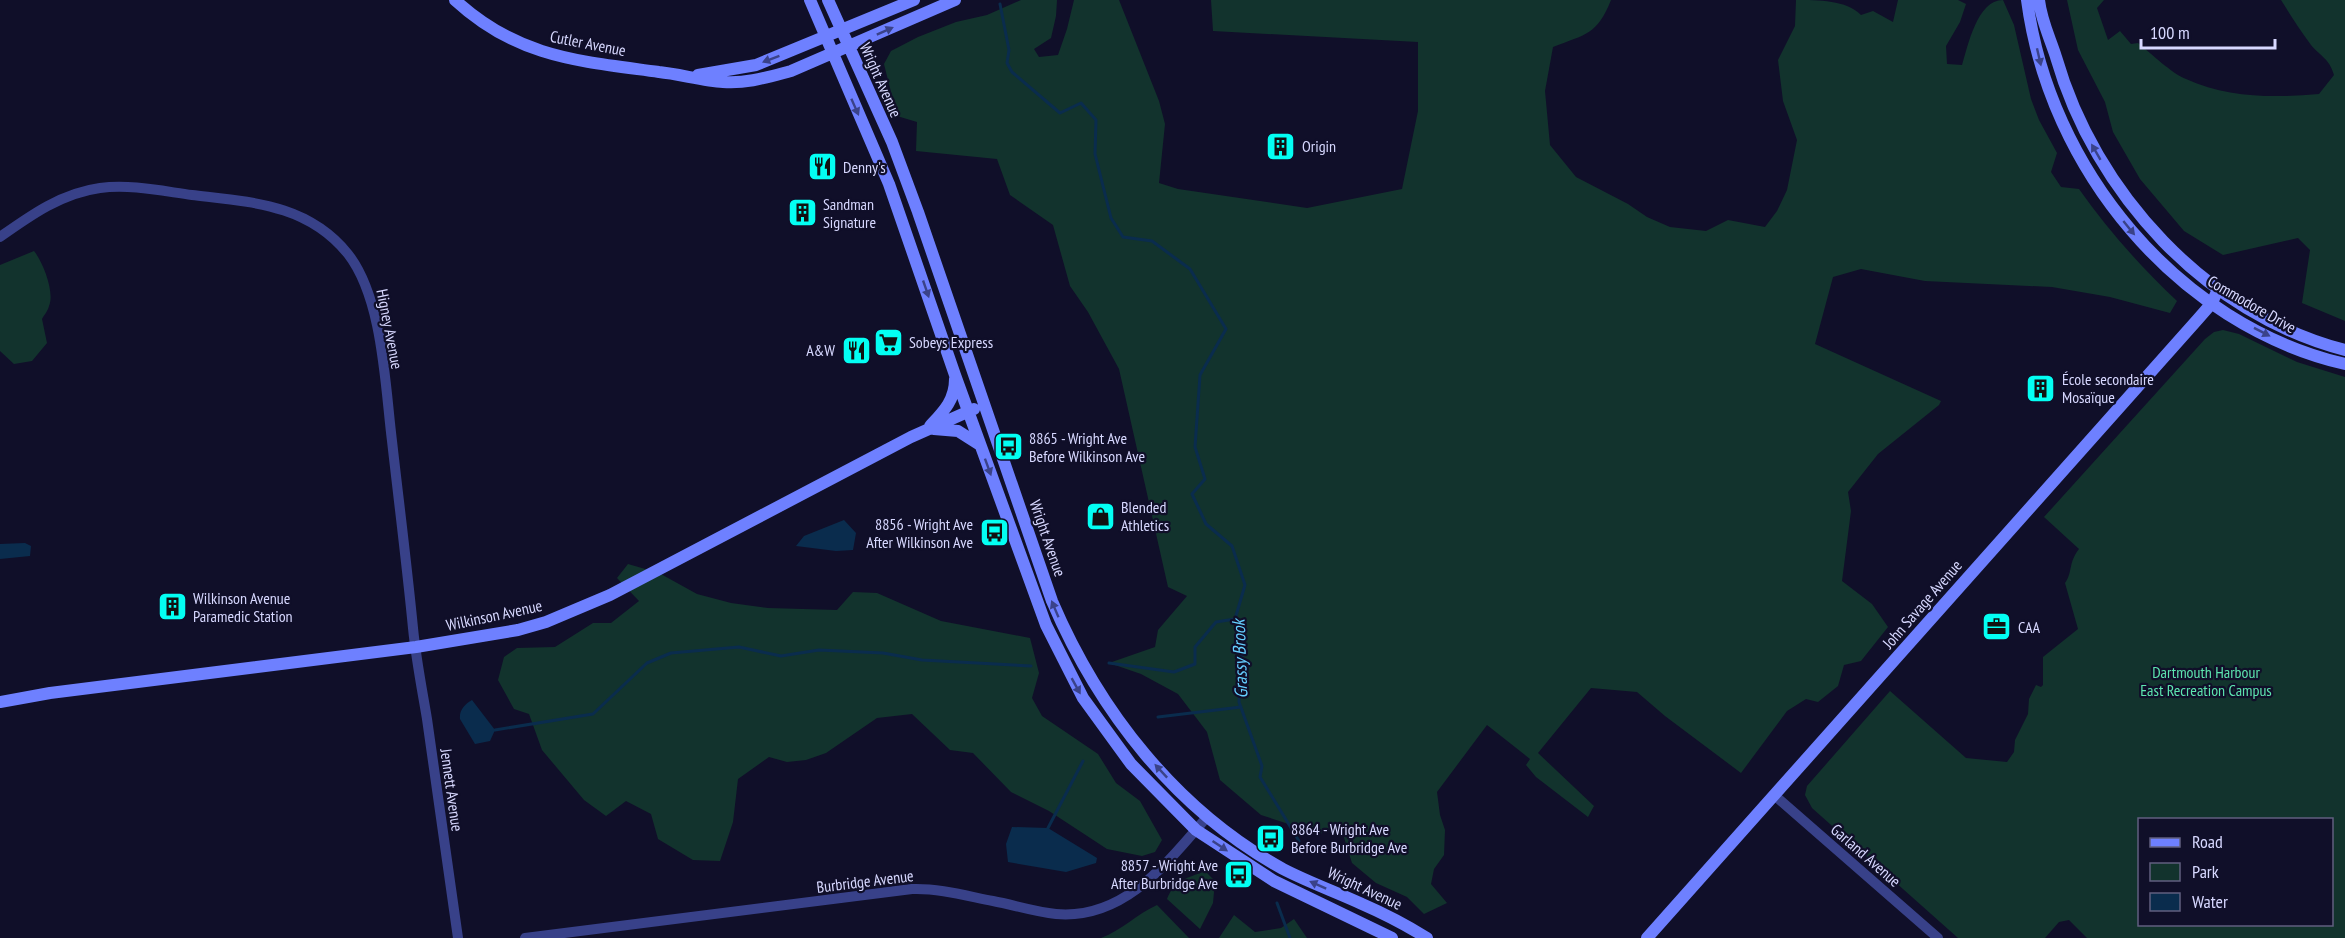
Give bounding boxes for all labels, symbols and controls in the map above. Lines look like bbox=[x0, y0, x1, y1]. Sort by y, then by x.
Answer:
scale bar bbox=[2141, 12, 2274, 50]
text: 100 m bbox=[2150, 21, 2190, 44]
street label: Cutler Avenue bbox=[548, 26, 628, 60]
one-way arrow bbox=[877, 26, 894, 35]
street label: Wright Avenue bbox=[856, 39, 906, 121]
one-way arrow bbox=[2034, 48, 2044, 67]
one-way arrow bbox=[761, 54, 779, 64]
one-way arrow bbox=[851, 99, 860, 116]
building icon: Origin bbox=[1265, 130, 1297, 162]
place label: Origin bbox=[1302, 136, 1336, 156]
one-way arrow bbox=[2091, 143, 2101, 160]
restaurant icon: Denny's bbox=[806, 151, 838, 183]
place label: Denny's bbox=[843, 157, 886, 177]
place label: Sandman Signature bbox=[823, 194, 876, 232]
building icon: Sandman Signature bbox=[786, 197, 818, 229]
one-way arrow bbox=[2122, 220, 2135, 235]
street label: Commodore Drive bbox=[2204, 271, 2300, 337]
one-way arrow bbox=[922, 280, 931, 298]
street label: Higney Avenue bbox=[372, 287, 408, 371]
supermarket icon: Sobeys Express bbox=[872, 326, 904, 358]
one-way arrow bbox=[2254, 327, 2271, 337]
place label: Sobeys Express bbox=[909, 332, 993, 352]
restaurant icon: A&W bbox=[840, 334, 872, 366]
place label: A&W bbox=[806, 340, 835, 360]
place label: École secondaire Mosaïque bbox=[2062, 369, 2154, 407]
building icon: École secondaire Mosaïque bbox=[2025, 372, 2057, 404]
place label: 8865 - Wright Ave Before Wilkinson Ave bbox=[1029, 428, 1145, 466]
bus stop icon: 8865 - Wright Ave Before Wilkinson Ave bbox=[992, 431, 1024, 463]
one-way arrow bbox=[984, 458, 994, 476]
street label: Wright Avenue bbox=[1026, 497, 1070, 579]
place label: Blended Athletics bbox=[1121, 497, 1169, 535]
shop icon: Blended Athletics bbox=[1084, 500, 1116, 532]
place label: 8856 - Wright Ave After Wilkinson Ave bbox=[866, 514, 973, 552]
bus stop icon: 8856 - Wright Ave After Wilkinson Ave bbox=[978, 517, 1010, 549]
street label: John Savage Avenue bbox=[1877, 556, 1966, 653]
place label: Wilkinson Avenue Paramedic Station bbox=[193, 588, 293, 626]
building icon: Wilkinson Avenue Paramedic Station bbox=[156, 591, 188, 623]
street label: Wilkinson Avenue bbox=[444, 595, 544, 635]
one-way arrow bbox=[1050, 600, 1059, 618]
office icon: CAA bbox=[1981, 611, 2013, 643]
water label: Grassy Brook bbox=[1227, 617, 1252, 699]
place label: CAA bbox=[2018, 617, 2040, 637]
park label: Dartmouth Harbour East Recreation Campus bbox=[2140, 662, 2272, 700]
one-way arrow bbox=[1071, 678, 1081, 695]
street label: Jennett Avenue bbox=[436, 746, 468, 833]
one-way arrow bbox=[1154, 764, 1168, 779]
legend bbox=[2138, 818, 2333, 926]
place label: 8864 - Wright Ave Before Burbridge Ave bbox=[1291, 819, 1407, 857]
street label: Garland Avenue bbox=[1827, 819, 1905, 891]
bus stop icon: 8864 - Wright Ave Before Burbridge Ave bbox=[1254, 822, 1286, 854]
text: Road bbox=[2192, 830, 2223, 853]
one-way arrow bbox=[1211, 840, 1227, 852]
place label: 8857 - Wright Ave After Burbridge Ave bbox=[1111, 855, 1218, 893]
bus stop icon: 8857 - Wright Ave After Burbridge Ave bbox=[1223, 858, 1255, 890]
text: Park bbox=[2192, 860, 2219, 883]
street label: Wright Avenue bbox=[1325, 862, 1405, 914]
street label: Burbridge Avenue bbox=[815, 865, 915, 897]
one-way arrow bbox=[1309, 880, 1326, 889]
text: Water bbox=[2192, 890, 2228, 913]

